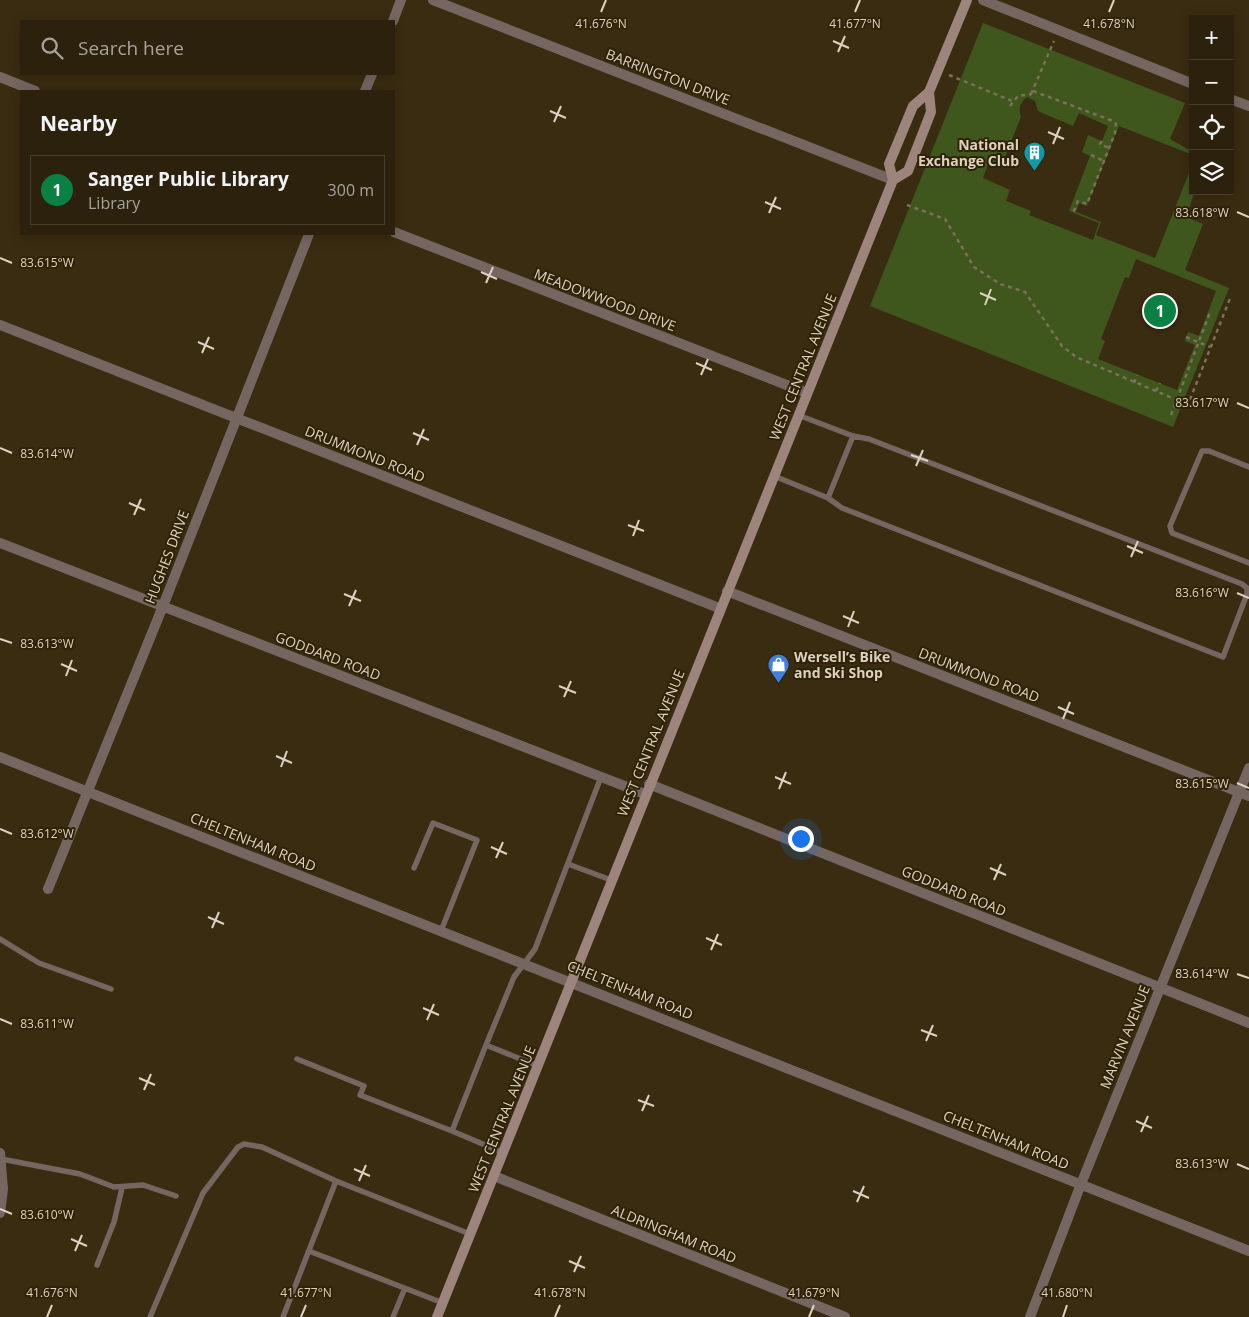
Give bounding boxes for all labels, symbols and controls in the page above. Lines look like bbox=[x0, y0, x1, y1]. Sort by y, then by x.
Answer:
text: 41.676°N bbox=[575, 15, 627, 32]
text: 41.677°N bbox=[829, 15, 881, 32]
text: 41.678°N bbox=[1083, 15, 1135, 32]
map controls bbox=[1189, 15, 1234, 195]
button: + bbox=[1189, 15, 1234, 60]
search box bbox=[20, 20, 395, 75]
icon: search bbox=[38, 34, 66, 62]
text: Search here bbox=[78, 35, 184, 61]
street label: BARRINGTON DRIVE bbox=[603, 44, 733, 109]
button: − bbox=[1189, 60, 1234, 105]
button: locate bbox=[1189, 105, 1234, 150]
text: Nearby bbox=[40, 109, 117, 137]
place label: National Exchange Club bbox=[918, 135, 1019, 170]
building icon: National Exchange Club bbox=[1023, 141, 1047, 172]
button: layers bbox=[1189, 150, 1234, 195]
text: Sanger Public Library bbox=[88, 166, 289, 192]
text: 1 bbox=[52, 179, 62, 201]
text: 300 m bbox=[328, 179, 374, 201]
text: Library bbox=[88, 192, 140, 214]
text: 83.618°W bbox=[1175, 204, 1229, 221]
text: 83.615°W bbox=[20, 254, 74, 271]
street label: MEADOWWOOD DRIVE bbox=[532, 264, 679, 335]
street label: WEST CENTRAL AVENUE bbox=[764, 291, 841, 443]
pin: 1 bbox=[1144, 292, 1176, 330]
text: 83.617°W bbox=[1175, 394, 1229, 411]
street label: DRUMMOND ROAD bbox=[302, 421, 428, 486]
text: 83.614°W bbox=[20, 445, 74, 462]
street label: HUGHES DRIVE bbox=[140, 507, 193, 606]
text: 83.616°W bbox=[1175, 584, 1229, 601]
street label: GODDARD ROAD bbox=[273, 627, 383, 684]
text: 83.613°W bbox=[20, 635, 74, 652]
street label: DRUMMOND ROAD bbox=[916, 643, 1042, 706]
place label: Wersell’s Bike and Ski Shop bbox=[794, 647, 890, 682]
shop icon: Wersell’s Bike and Ski Shop bbox=[766, 653, 790, 684]
street label: WEST CENTRAL AVENUE bbox=[612, 667, 689, 819]
text: 83.615°W bbox=[1175, 775, 1229, 792]
street label: CHELTENHAM ROAD bbox=[187, 808, 319, 875]
text: 83.612°W bbox=[20, 825, 74, 842]
your location bbox=[788, 826, 814, 852]
street label: GODDARD ROAD bbox=[899, 861, 1009, 920]
street label: CHELTENHAM ROAD bbox=[564, 956, 696, 1023]
text: 83.614°W bbox=[1175, 965, 1229, 982]
street label: MARVIN AVENUE bbox=[1095, 982, 1154, 1091]
text: 83.611°W bbox=[20, 1015, 74, 1032]
street label: WEST CENTRAL AVENUE bbox=[463, 1043, 540, 1195]
street label: CHELTENHAM ROAD bbox=[940, 1106, 1072, 1173]
text: 83.613°W bbox=[1175, 1155, 1229, 1172]
street label: ALDRINGHAM ROAD bbox=[609, 1200, 740, 1267]
text: 83.610°W bbox=[20, 1206, 74, 1223]
text: 41.676°N bbox=[26, 1284, 78, 1301]
text: 41.677°N bbox=[280, 1284, 332, 1301]
text: 41.678°N bbox=[534, 1284, 586, 1301]
text: 41.679°N bbox=[788, 1284, 840, 1301]
text: 41.680°N bbox=[1041, 1284, 1093, 1301]

